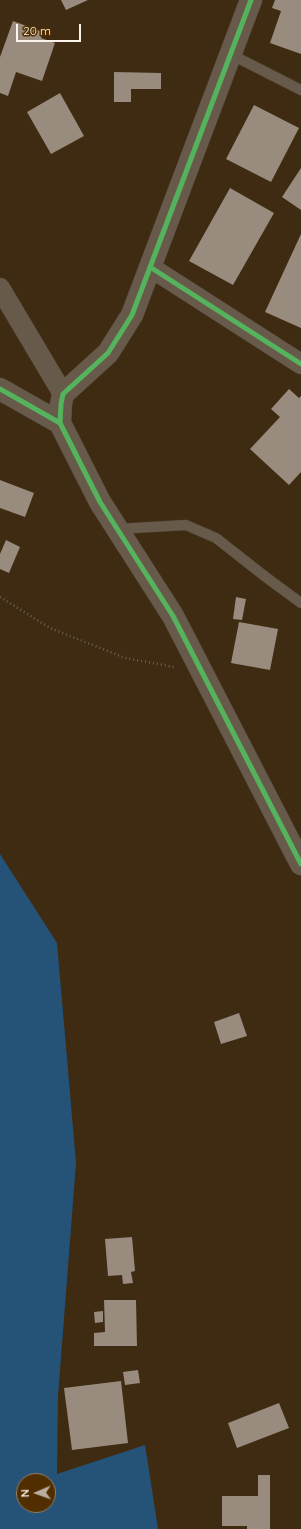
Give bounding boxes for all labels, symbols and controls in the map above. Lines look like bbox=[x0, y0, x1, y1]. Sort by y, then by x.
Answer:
scale bar bbox=[18, 16, 83, 42]
text: 20 m bbox=[23, 23, 51, 38]
north arrow bbox=[16, 1473, 56, 1513]
text: N bbox=[18, 1489, 32, 1498]

